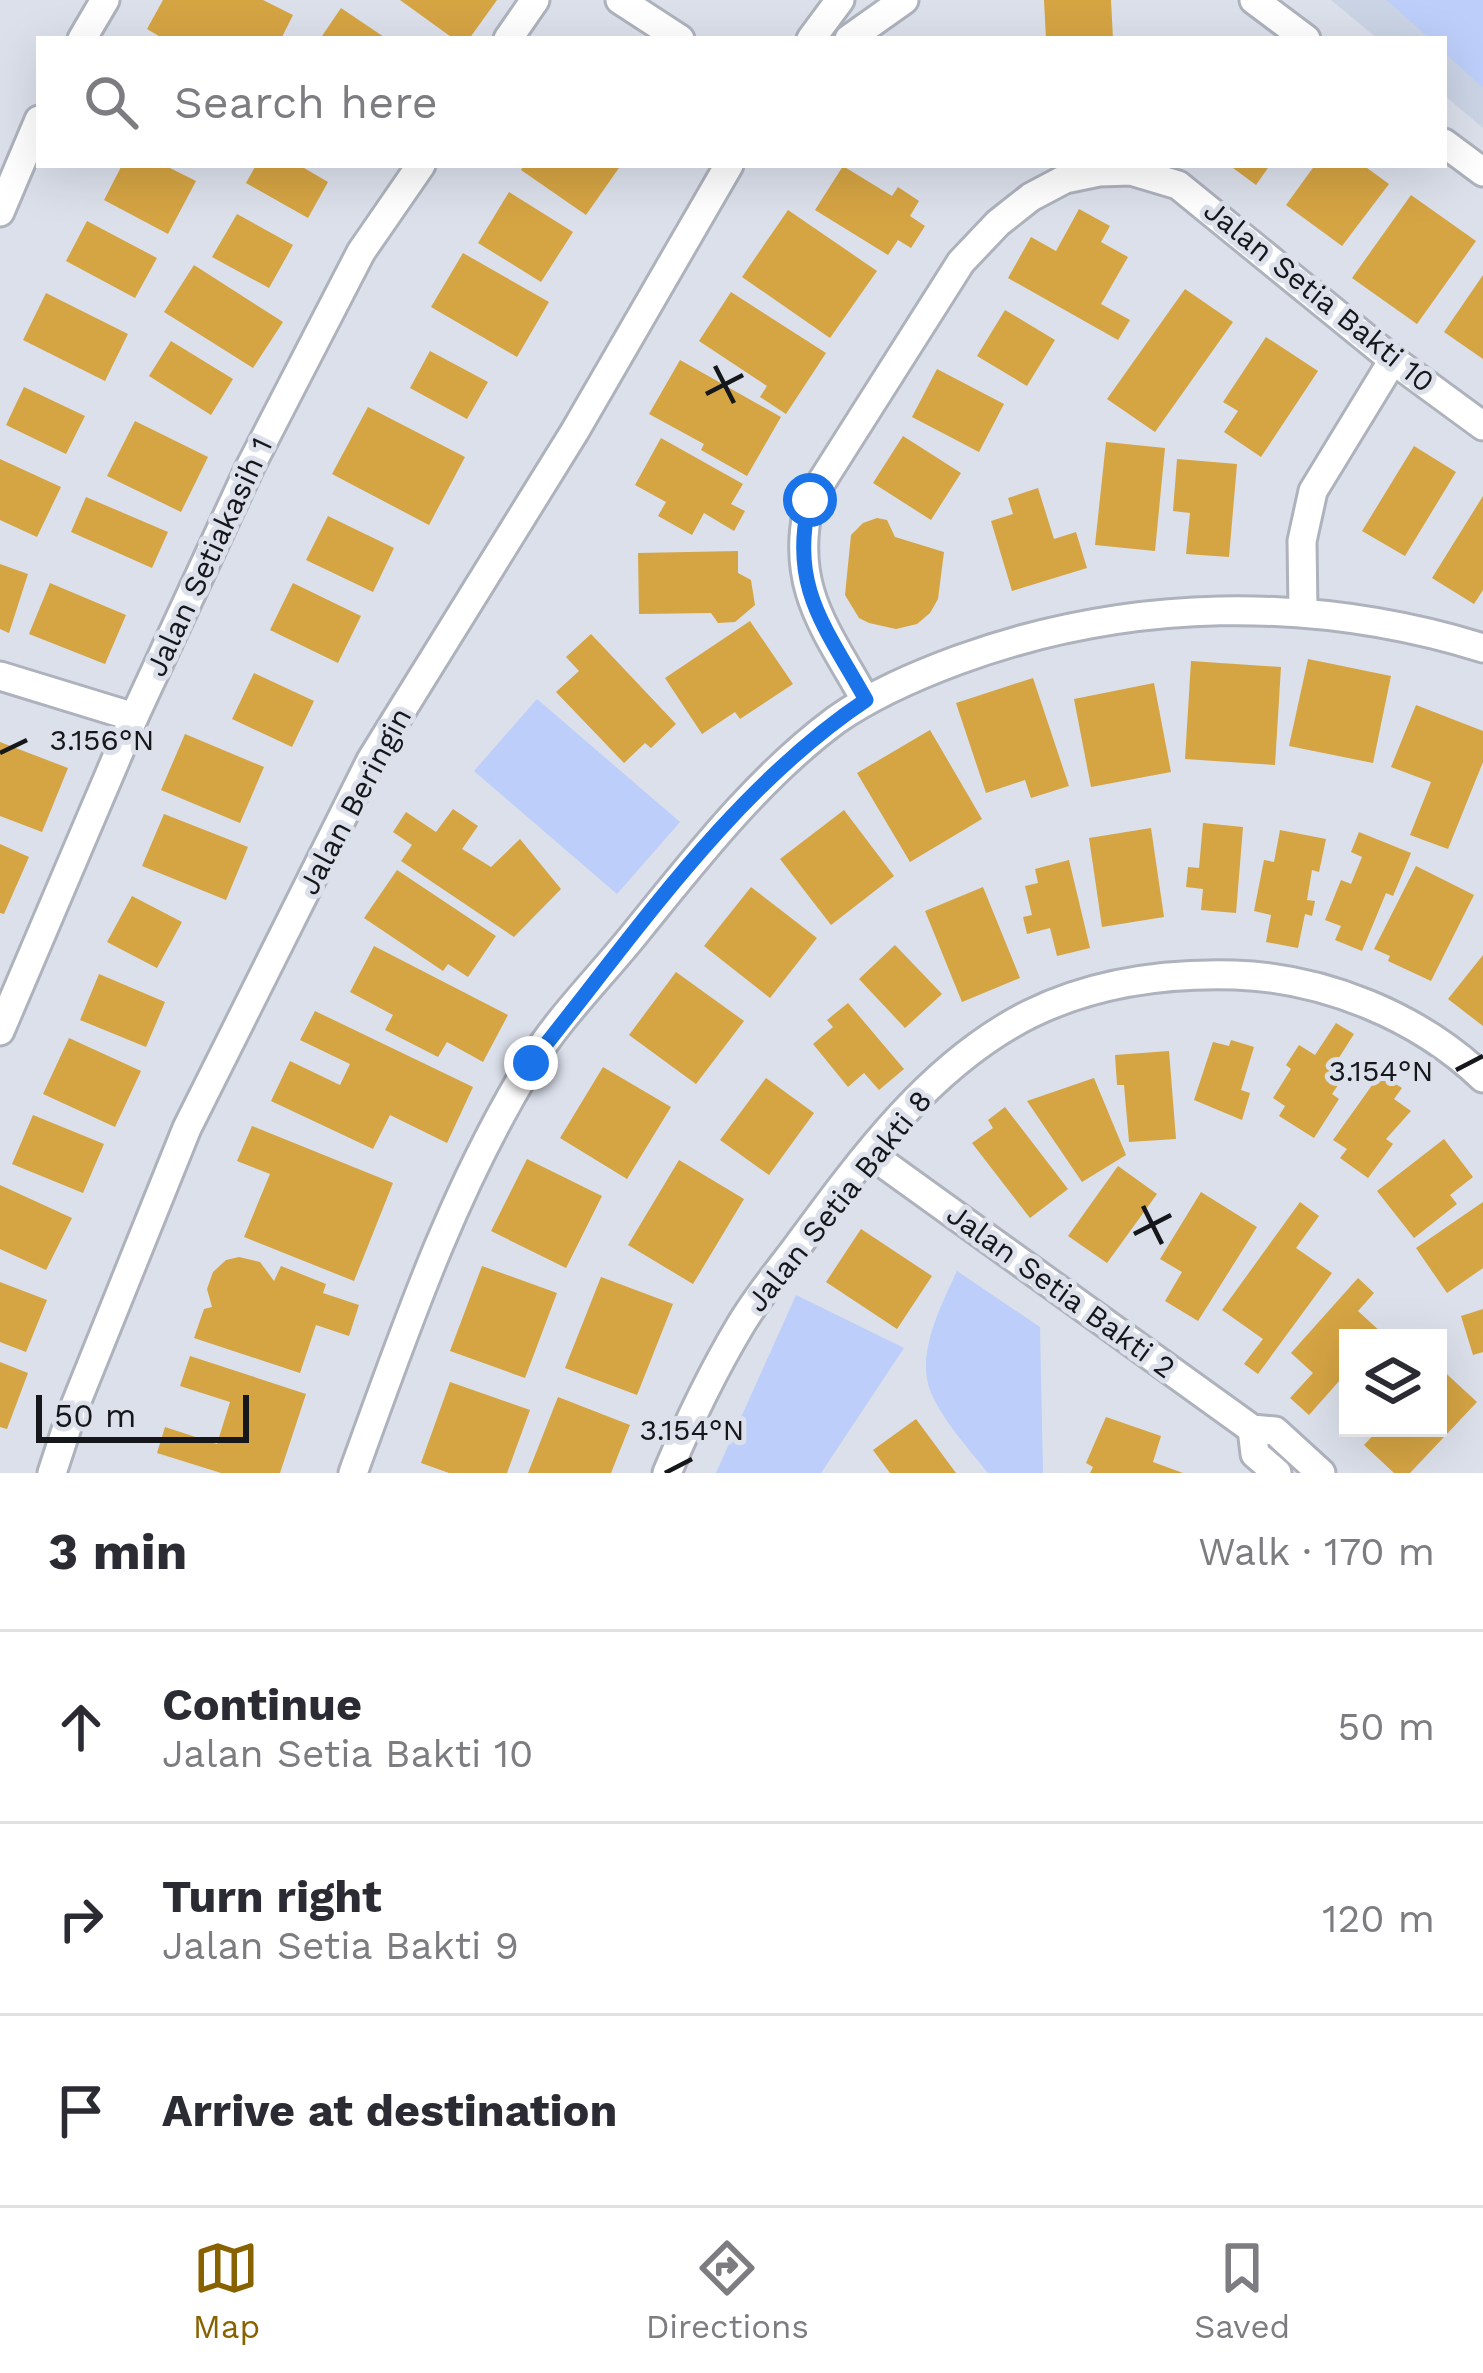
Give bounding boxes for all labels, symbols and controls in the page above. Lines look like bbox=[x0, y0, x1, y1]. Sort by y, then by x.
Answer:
search box bbox=[36, 36, 1447, 168]
icon: search bbox=[78, 69, 144, 135]
text: Search here bbox=[174, 76, 438, 129]
street label: Jalan Setia Bakti 10 bbox=[1197, 192, 1441, 399]
street label: Jalan Setiakasih 1 bbox=[138, 432, 279, 682]
route start bbox=[783, 473, 837, 527]
street label: Jalan Beringin bbox=[291, 701, 419, 900]
text: 3.156°N bbox=[49, 722, 155, 757]
route end bbox=[504, 1036, 558, 1090]
text: 3.154°N bbox=[1328, 1053, 1434, 1088]
street label: Jalan Setia Bakti 8 bbox=[739, 1083, 939, 1318]
street label: Jalan Setia Bakti 2 bbox=[940, 1196, 1182, 1385]
map controls bbox=[1339, 1329, 1447, 1437]
button: layers bbox=[1339, 1329, 1447, 1437]
scale bar bbox=[36, 1389, 249, 1442]
text: 50 m bbox=[54, 1396, 136, 1435]
text: 3.154°N bbox=[639, 1412, 745, 1447]
text: 3 min bbox=[48, 1522, 187, 1581]
text: Walk · 170 m bbox=[1198, 1529, 1435, 1574]
text: Continue bbox=[162, 1678, 362, 1731]
icon: ahead bbox=[48, 1694, 114, 1760]
text: 50 m bbox=[1338, 1704, 1435, 1749]
text: Jalan Setia Bakti 10 bbox=[162, 1731, 533, 1776]
text: Turn right bbox=[162, 1870, 382, 1923]
icon: right bbox=[48, 1886, 114, 1952]
text: 120 m bbox=[1322, 1896, 1435, 1941]
text: Jalan Setia Bakti 9 bbox=[162, 1923, 519, 1968]
icon: arrive bbox=[48, 2078, 114, 2144]
text: Arrive at destination bbox=[162, 2084, 617, 2137]
tab: Map bbox=[193, 2235, 260, 2346]
tab: Directions bbox=[646, 2235, 809, 2346]
tab: Saved bbox=[1194, 2235, 1290, 2346]

